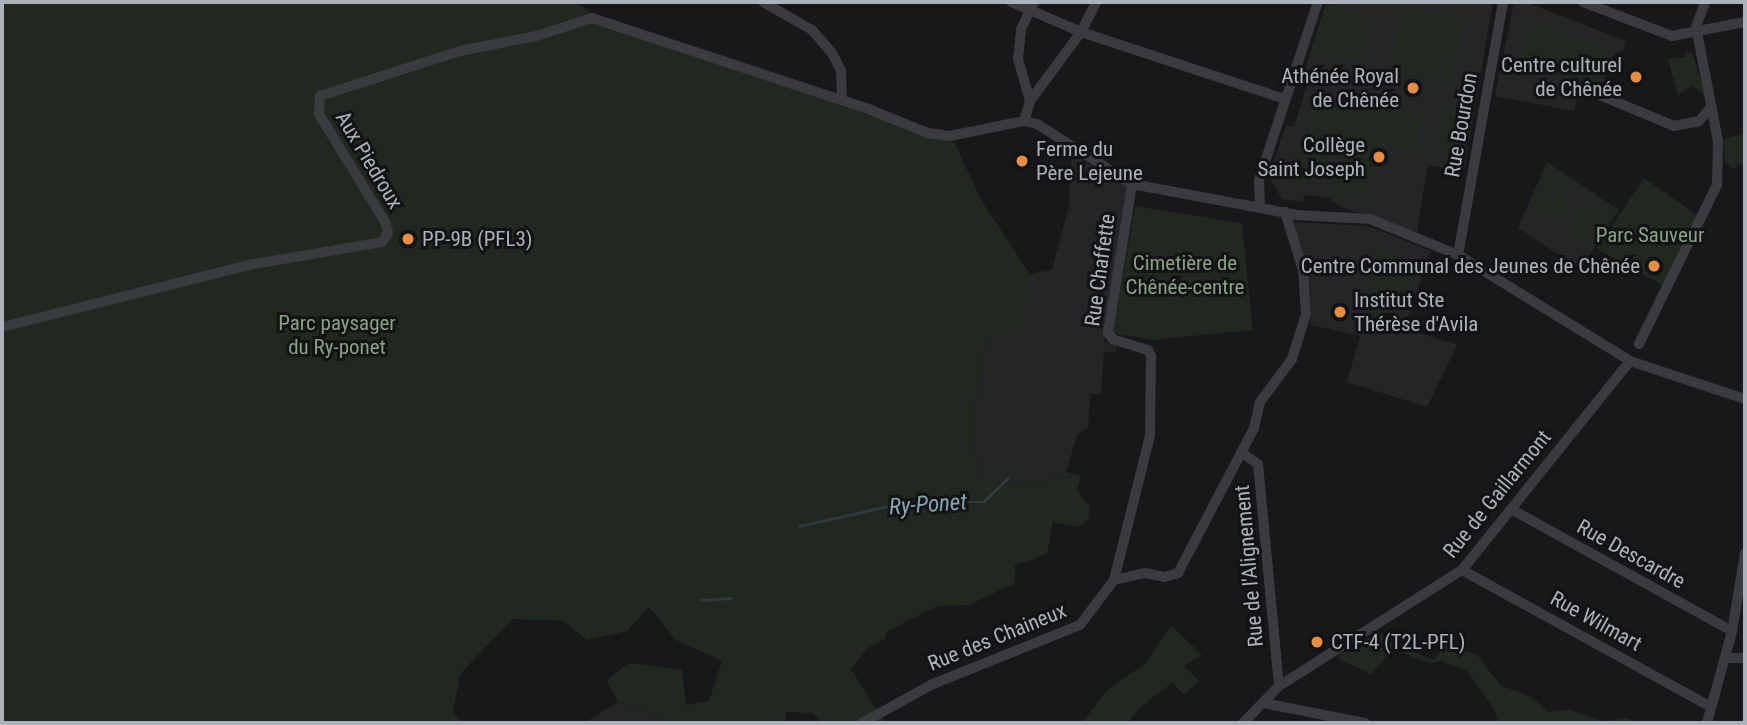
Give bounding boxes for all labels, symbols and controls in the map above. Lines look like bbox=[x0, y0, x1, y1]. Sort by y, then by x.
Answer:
place label: Centre culturel de Chênée bbox=[1501, 52, 1622, 102]
place label: Athénée Royal de Chênée bbox=[1281, 63, 1399, 113]
marker: Centre culturel de Chênée bbox=[1628, 69, 1644, 85]
street label: Rue Bourdon bbox=[1439, 71, 1483, 179]
marker: Athénée Royal de Chênée bbox=[1405, 80, 1421, 96]
street label: Aux Piedroux bbox=[330, 107, 408, 213]
place label: Collège Saint Joseph bbox=[1257, 132, 1365, 182]
place label: Ferme du Père Lejeune bbox=[1036, 136, 1143, 186]
marker: Collège Saint Joseph bbox=[1371, 149, 1387, 165]
marker: Ferme du Père Lejeune bbox=[1014, 153, 1030, 169]
street label: Rue Chaffette bbox=[1080, 212, 1120, 328]
park label: Parc Sauveur bbox=[1596, 222, 1704, 248]
place label: PP-9B (PFL3) bbox=[422, 226, 533, 252]
marker: PP-9B (PFL3) bbox=[400, 231, 416, 247]
park label: Cimetière de Chênée-centre bbox=[1126, 250, 1244, 300]
place label: Centre Communal des Jeunes de Chênée bbox=[1301, 253, 1640, 279]
marker: Centre Communal des Jeunes de Chênée bbox=[1646, 258, 1662, 274]
place label: Institut Ste Thérèse d'Avila bbox=[1354, 287, 1478, 337]
marker: Institut Ste Thérèse d'Avila bbox=[1332, 304, 1348, 320]
park label: Parc paysager du Ry-ponet bbox=[278, 310, 396, 360]
street label: Rue de Gaillarmont bbox=[1438, 425, 1556, 563]
street label: Rue de l'Alignement bbox=[1229, 484, 1269, 648]
water label: Ry-Ponet bbox=[888, 489, 968, 521]
street label: Rue Descardre bbox=[1573, 514, 1689, 594]
street label: Rue Wilmart bbox=[1546, 586, 1646, 656]
street label: Rue des Chaineux bbox=[924, 598, 1070, 676]
place label: CTF-4 (T2L-PFL) bbox=[1331, 629, 1466, 655]
marker: CTF-4 (T2L-PFL) bbox=[1309, 634, 1325, 650]

